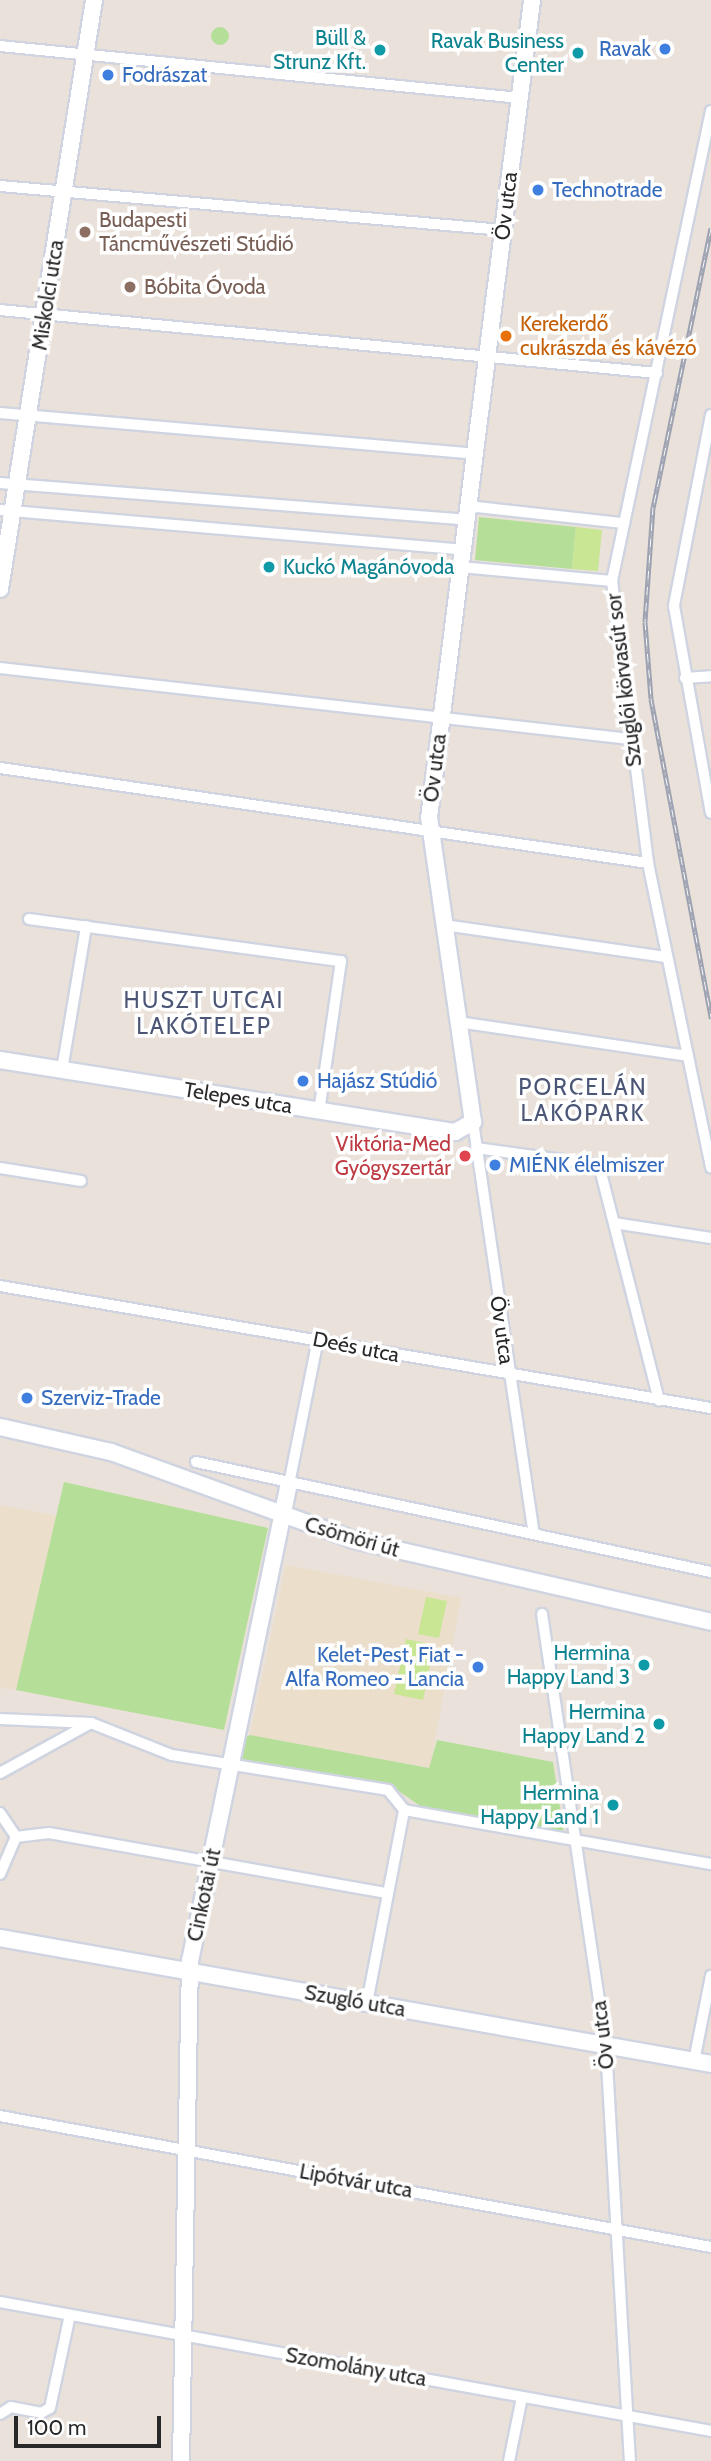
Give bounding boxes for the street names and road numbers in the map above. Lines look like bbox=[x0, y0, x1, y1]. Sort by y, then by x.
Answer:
street label: Öv utca bbox=[489, 170, 523, 242]
street label: Miskolci utca bbox=[27, 238, 69, 352]
street label: Szuglói körvasút sor bbox=[601, 592, 647, 768]
street label: Öv utca bbox=[418, 732, 452, 804]
street label: Telepes utca bbox=[182, 1077, 294, 1119]
street label: Öv utca bbox=[485, 1294, 519, 1366]
street label: Deés utca bbox=[311, 1326, 401, 1368]
street label: Csömöri út bbox=[302, 1512, 402, 1562]
street label: Cinkotai út bbox=[182, 1846, 226, 1944]
street label: Szugló utca bbox=[303, 1980, 407, 2022]
street label: Öv utca bbox=[586, 1999, 620, 2071]
street label: Lipótvár utca bbox=[297, 2159, 415, 2203]
street label: Szomolány utca bbox=[284, 2342, 428, 2392]

